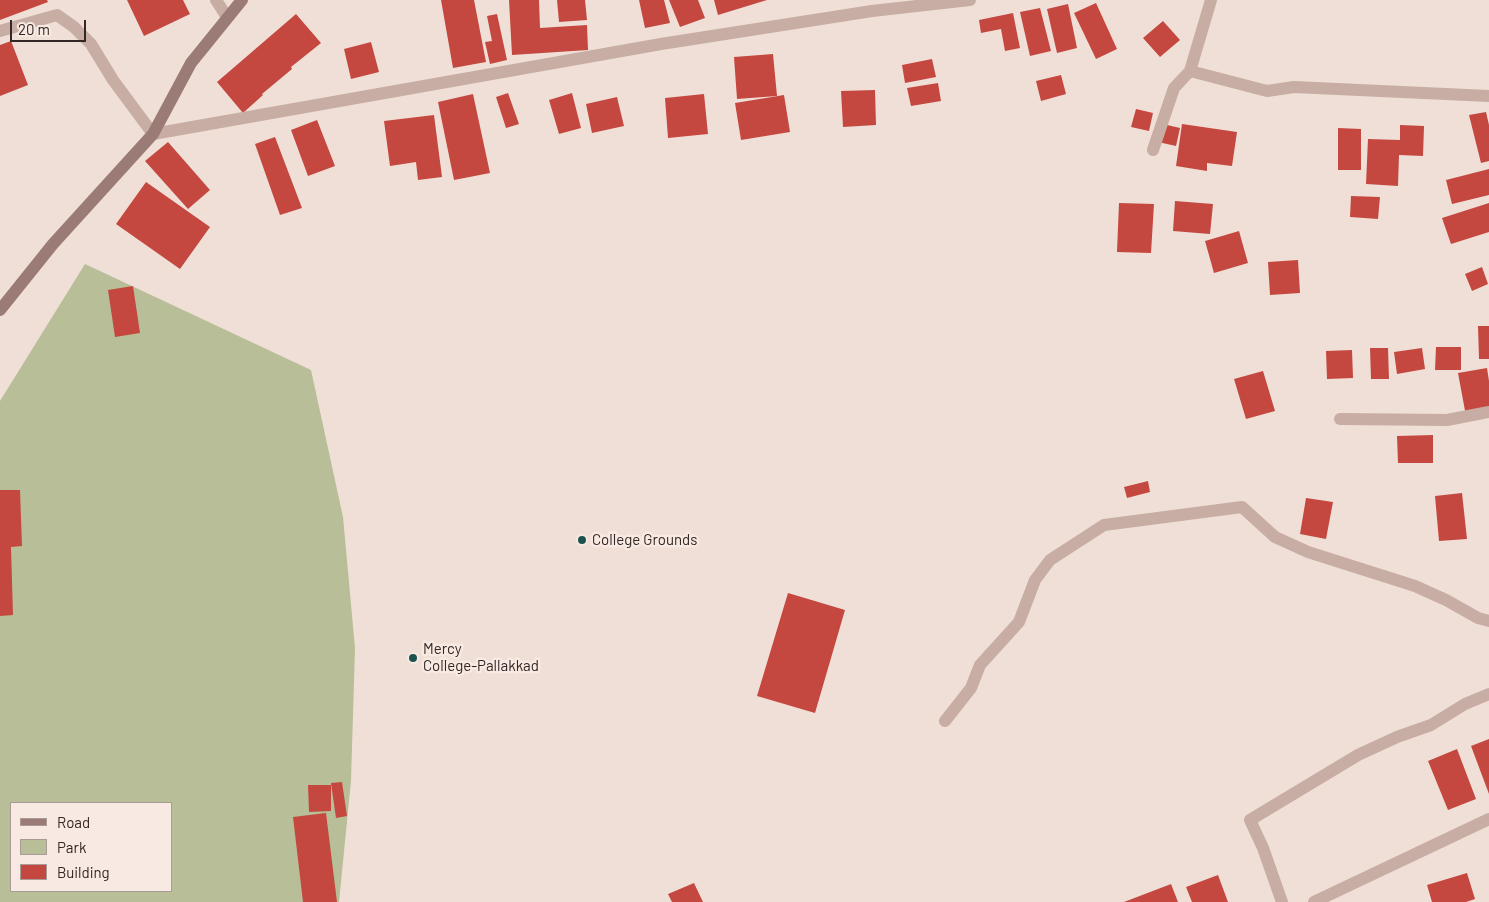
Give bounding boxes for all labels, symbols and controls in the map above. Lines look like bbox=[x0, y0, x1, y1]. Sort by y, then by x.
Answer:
scale bar bbox=[12, 10, 89, 42]
text: 20 m bbox=[18, 20, 50, 38]
place label: College Grounds bbox=[592, 531, 697, 549]
marker: College Grounds bbox=[576, 534, 588, 546]
place label: Mercy College-Pallakkad bbox=[423, 640, 539, 675]
marker: Mercy College-Pallakkad bbox=[407, 652, 419, 664]
legend bbox=[10, 802, 172, 892]
text: Road bbox=[57, 813, 90, 831]
text: Park bbox=[57, 838, 86, 856]
text: Building bbox=[57, 863, 110, 881]

